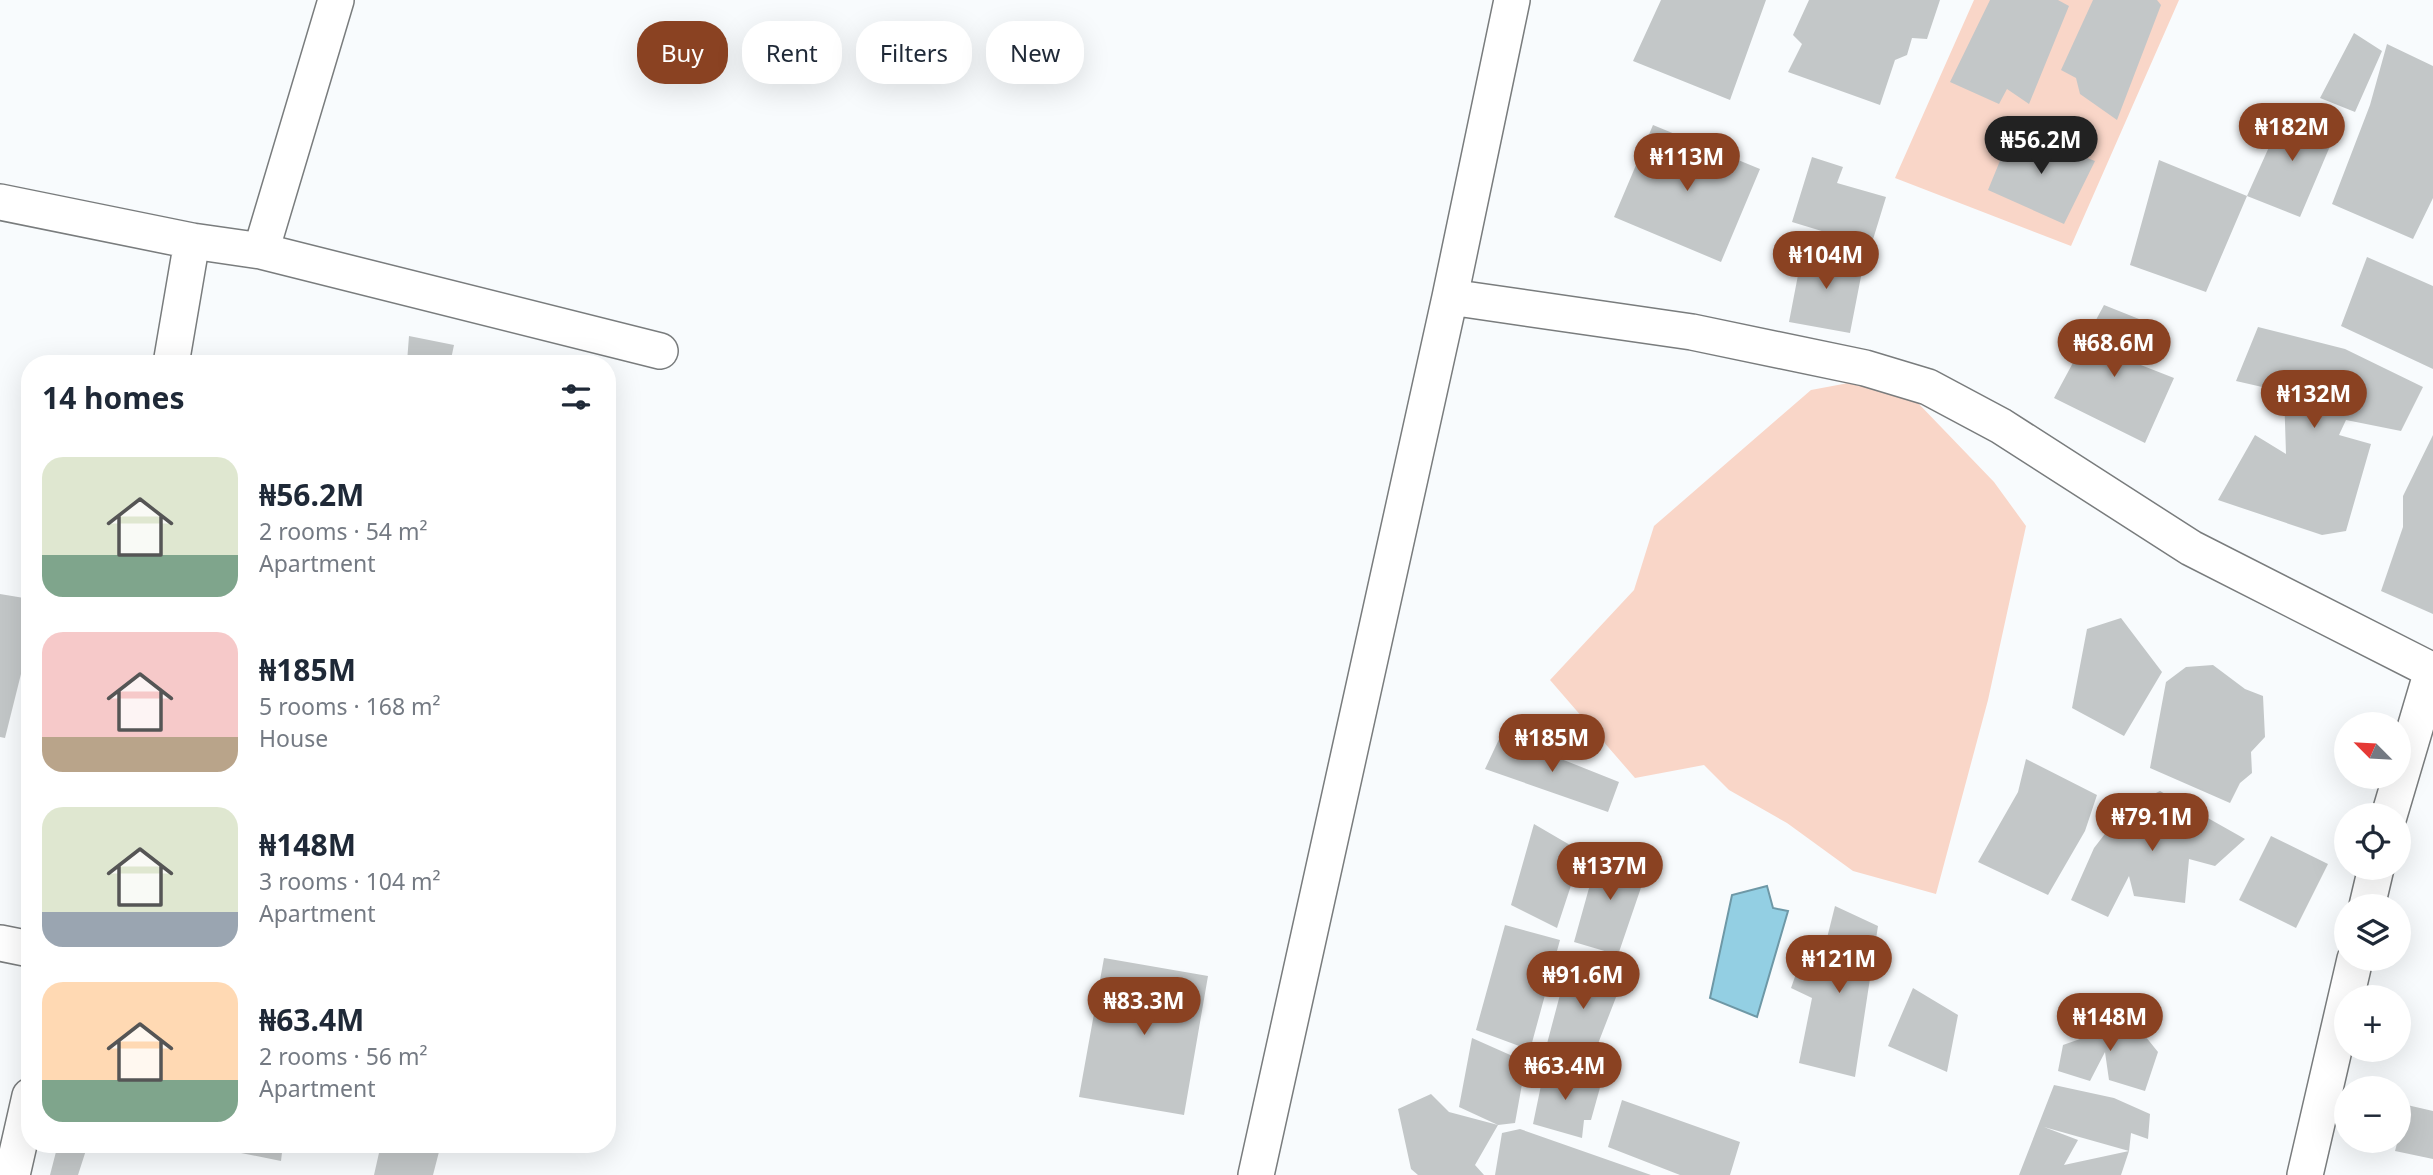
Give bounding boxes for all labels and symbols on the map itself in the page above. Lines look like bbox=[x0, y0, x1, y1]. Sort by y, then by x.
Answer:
pin: ₦182M bbox=[2243, 104, 2341, 163]
pin: ₦56.2M bbox=[1984, 116, 2098, 176]
pin: ₦113M bbox=[1638, 134, 1736, 193]
pin: ₦104M bbox=[1777, 232, 1875, 291]
pin: ₦68.6M bbox=[2057, 320, 2171, 379]
pin: ₦132M bbox=[2265, 370, 2363, 430]
north arrow bbox=[2334, 712, 2412, 789]
pin: ₦185M bbox=[1503, 714, 1601, 774]
pin: ₦79.1M bbox=[2095, 794, 2209, 853]
pin: ₦137M bbox=[1561, 842, 1659, 902]
pin: ₦121M bbox=[1790, 936, 1888, 995]
pin: ₦91.6M bbox=[1526, 951, 1640, 1011]
pin: ₦83.3M bbox=[1087, 978, 1201, 1037]
pin: ₦148M bbox=[2061, 993, 2159, 1053]
pin: ₦63.4M bbox=[1508, 1042, 1622, 1102]

